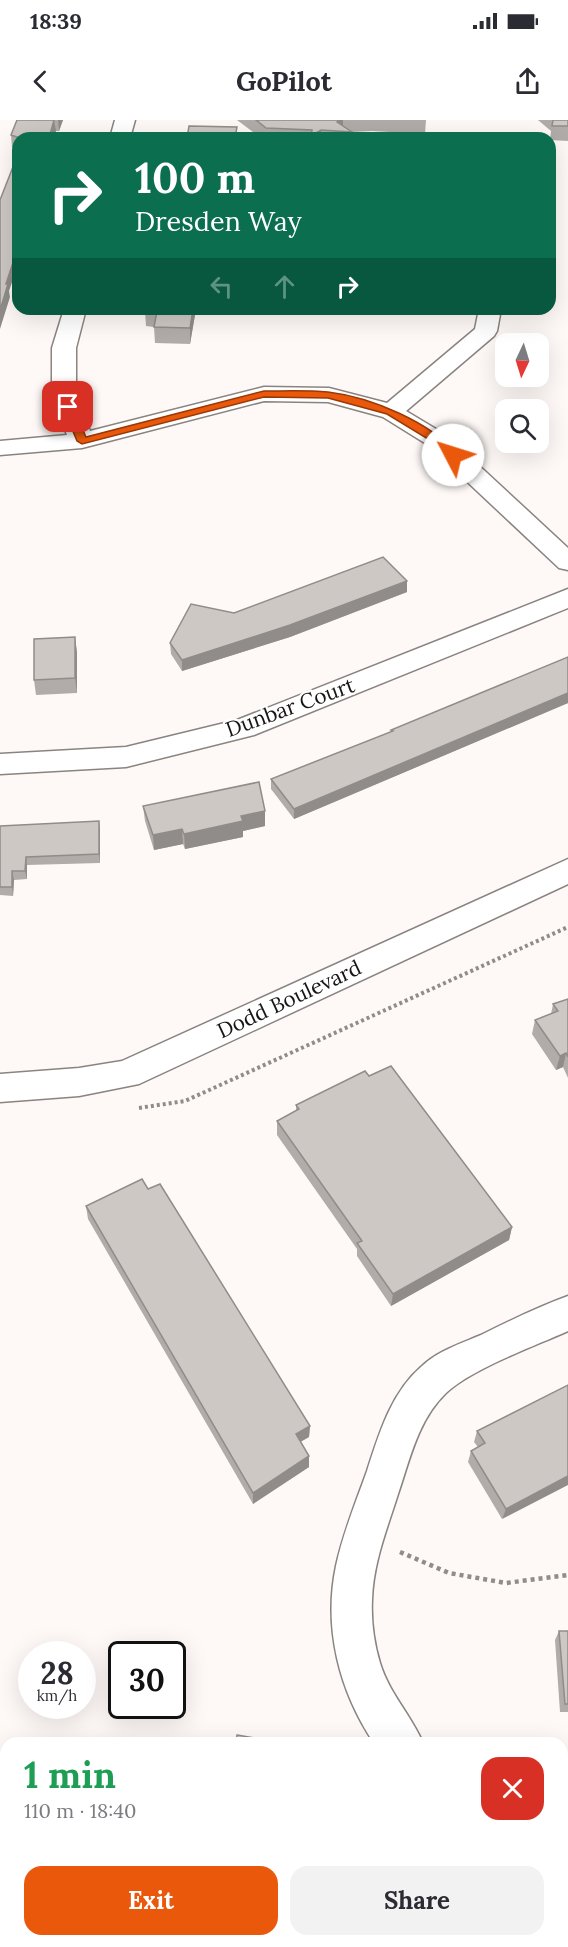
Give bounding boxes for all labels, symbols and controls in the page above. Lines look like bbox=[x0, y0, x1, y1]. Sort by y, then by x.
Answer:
text: 18:39 bbox=[30, 7, 82, 35]
text: GoPilot bbox=[236, 64, 332, 98]
icon: back bbox=[24, 65, 57, 98]
icon: share bbox=[511, 65, 544, 98]
text: 100 m bbox=[135, 151, 255, 205]
icon: right bbox=[36, 156, 114, 234]
text: Dresden Way bbox=[135, 204, 302, 238]
icon: left bbox=[205, 270, 238, 303]
icon: ahead bbox=[268, 270, 301, 303]
icon: right bbox=[331, 270, 364, 303]
north arrow bbox=[495, 333, 549, 387]
map controls bbox=[495, 333, 549, 453]
pin bbox=[42, 381, 93, 432]
icon: arrive bbox=[51, 390, 84, 423]
button: search bbox=[495, 399, 549, 453]
position arrow bbox=[421, 423, 485, 487]
street label: Dunbar Court bbox=[222, 671, 359, 743]
street label: Dodd Boulevard bbox=[213, 954, 365, 1044]
speed limit sign: 30 bbox=[108, 1641, 186, 1719]
text: 28 bbox=[40, 1654, 74, 1692]
text: km/h bbox=[37, 1686, 77, 1705]
text: 1 min bbox=[24, 1752, 116, 1798]
button: close bbox=[481, 1757, 544, 1820]
text: 110 m · 18:40 bbox=[24, 1798, 136, 1823]
button: Exit bbox=[24, 1866, 278, 1935]
button: Share bbox=[290, 1866, 544, 1935]

